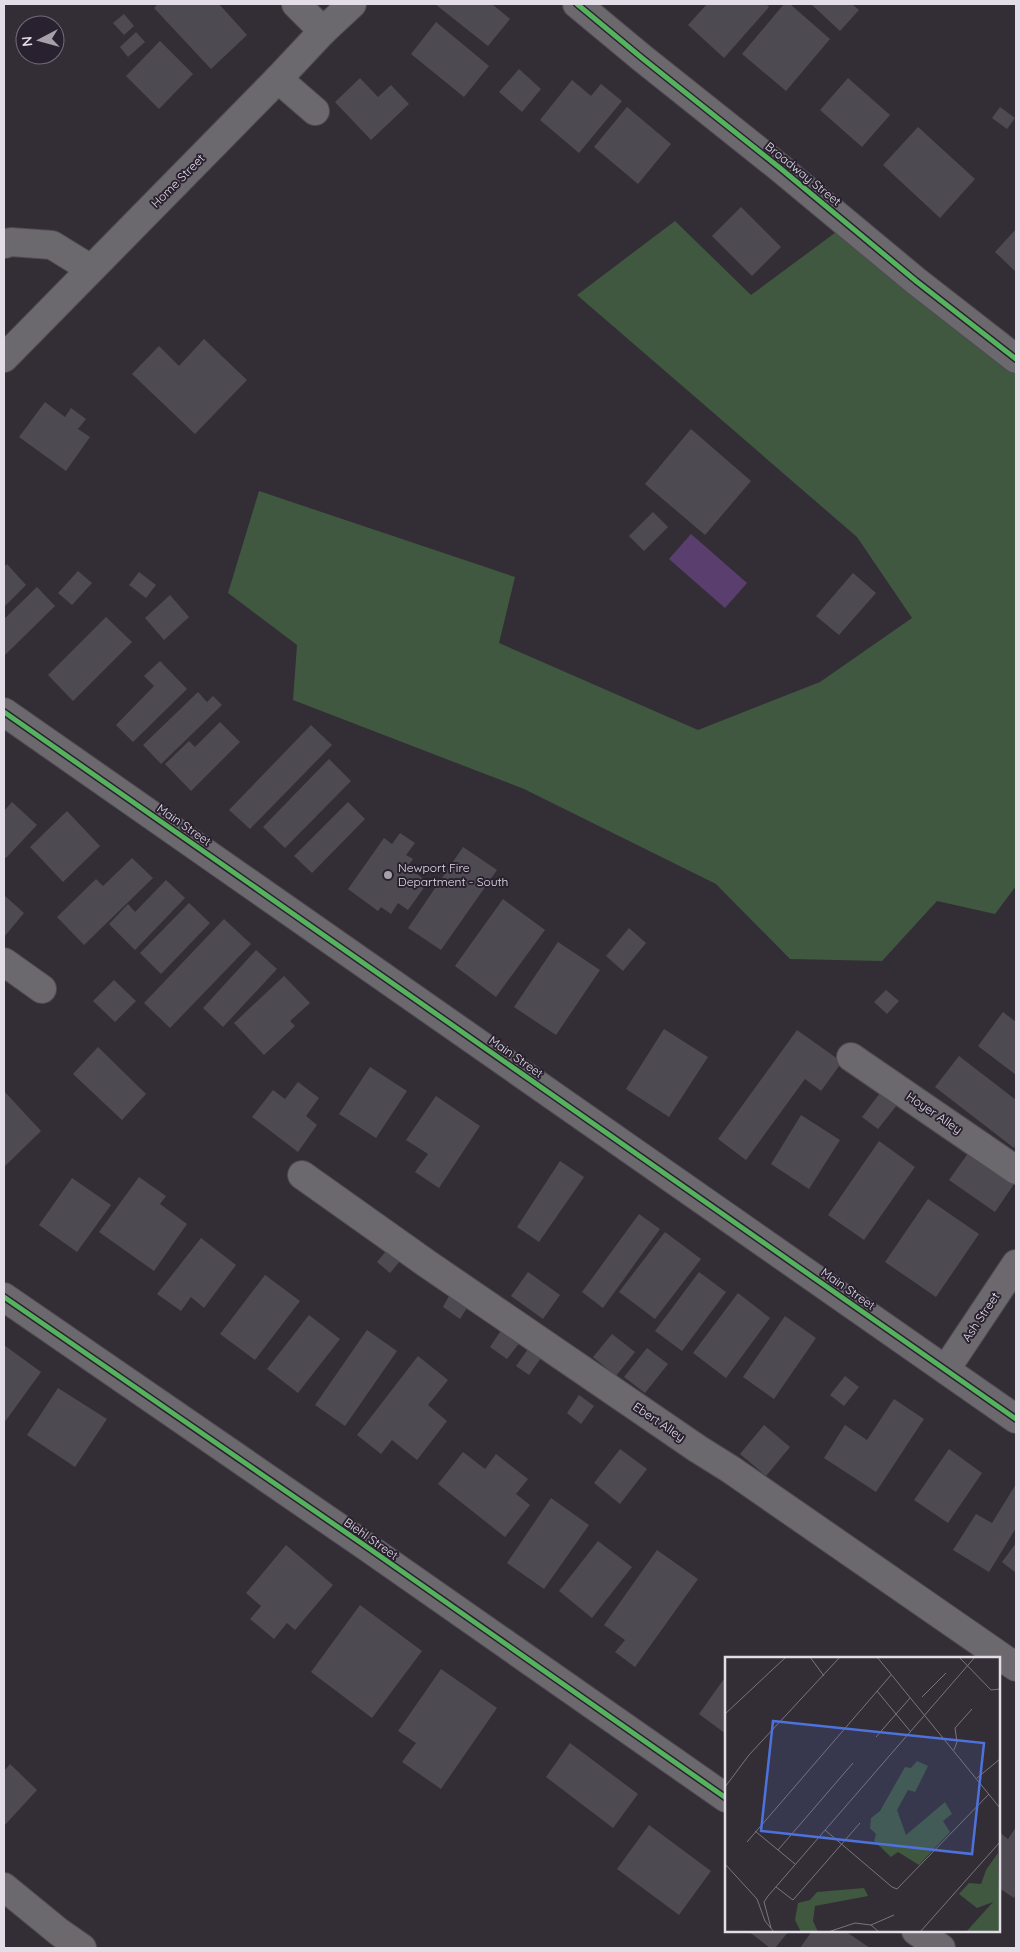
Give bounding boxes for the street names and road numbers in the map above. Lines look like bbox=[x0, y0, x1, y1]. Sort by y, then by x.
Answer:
street label: Broadway Street bbox=[762, 138, 844, 209]
street label: Home Street bbox=[148, 151, 208, 211]
street label: Main Street bbox=[154, 800, 214, 849]
street label: Main Street bbox=[486, 1032, 546, 1081]
street label: Hoyer Alley bbox=[904, 1088, 965, 1137]
street label: Main Street bbox=[818, 1264, 878, 1313]
street label: Ash Street bbox=[959, 1289, 1003, 1344]
street label: Ebert Alley bbox=[630, 1399, 688, 1444]
street label: Biehl Street bbox=[341, 1514, 401, 1563]

